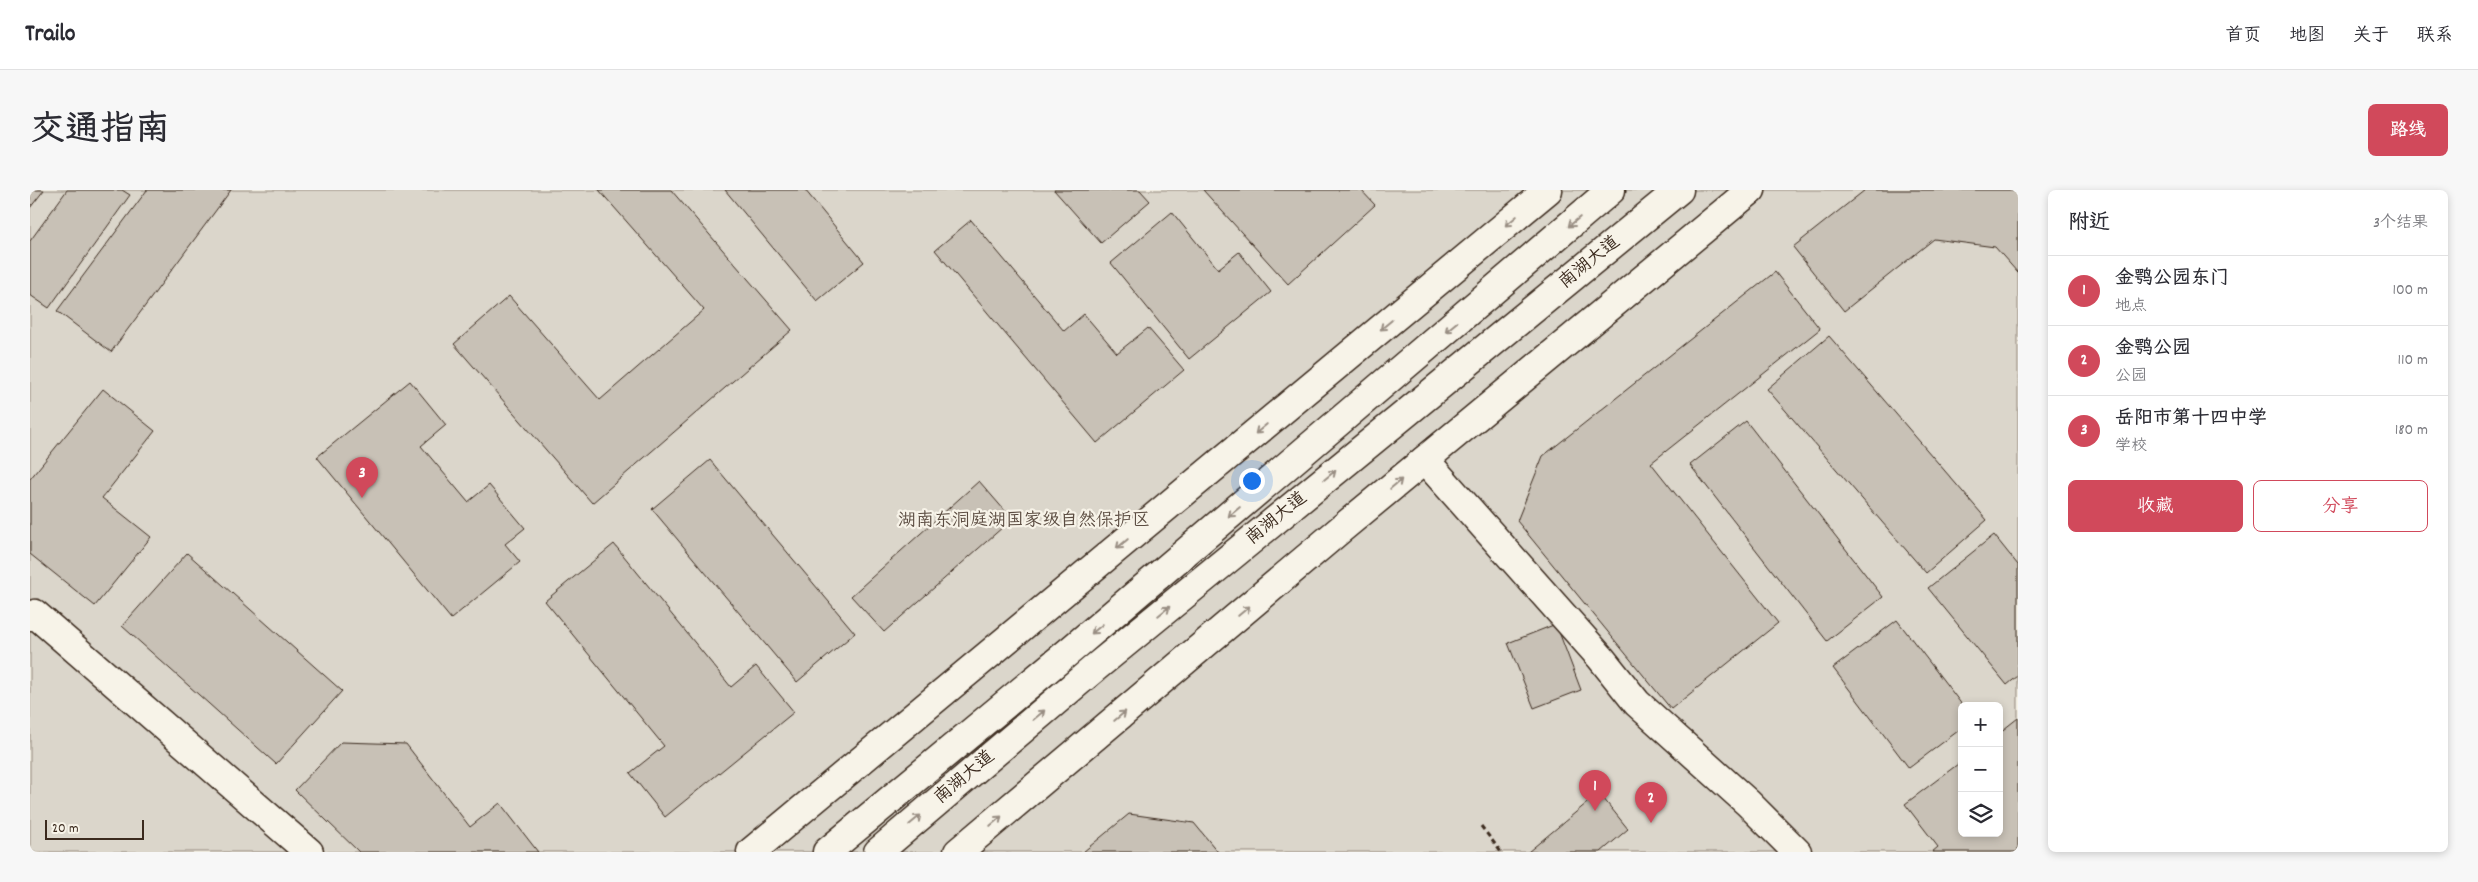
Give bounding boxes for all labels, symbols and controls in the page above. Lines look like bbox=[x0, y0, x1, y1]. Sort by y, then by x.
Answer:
text: Trailo bbox=[25, 18, 76, 52]
text: 首页 bbox=[2225, 24, 2261, 49]
text: 地图 bbox=[2289, 24, 2325, 49]
text: 关于 bbox=[2353, 24, 2389, 49]
text: 联系 bbox=[2417, 24, 2453, 49]
button: 路线 bbox=[2368, 104, 2448, 156]
text: 交通指南 bbox=[30, 107, 170, 157]
text: 附近 bbox=[2068, 209, 2110, 239]
text: 3个结果 bbox=[2373, 212, 2428, 235]
one-way arrow bbox=[1505, 216, 1518, 227]
one-way arrow bbox=[1568, 216, 1581, 227]
street label: 南湖大道 bbox=[1554, 231, 1626, 295]
text: 金鹗公园东门 bbox=[2115, 266, 2229, 293]
text: 1 bbox=[2082, 279, 2086, 302]
text: 100 m bbox=[2392, 279, 2428, 302]
text: 地点 bbox=[2115, 295, 2147, 318]
one-way arrow bbox=[1379, 319, 1392, 330]
one-way arrow bbox=[1444, 321, 1457, 333]
text: 金鹗公园 bbox=[2115, 336, 2191, 363]
text: 2 bbox=[2081, 349, 2088, 372]
text: 110 m bbox=[2398, 349, 2428, 372]
text: 公园 bbox=[2115, 365, 2147, 388]
text: 岳阳市第十四中学 bbox=[2115, 406, 2267, 433]
text: 3 bbox=[2080, 419, 2088, 442]
text: 180 m bbox=[2395, 419, 2428, 442]
one-way arrow bbox=[1254, 423, 1267, 434]
text: 学校 bbox=[2115, 435, 2147, 458]
pin: 3 bbox=[346, 457, 378, 498]
your location bbox=[1239, 468, 1265, 494]
one-way arrow bbox=[1323, 470, 1336, 481]
one-way arrow bbox=[1389, 479, 1402, 490]
button: 收藏 bbox=[2068, 480, 2243, 532]
button: 分享 bbox=[2253, 480, 2428, 532]
street label: 南湖大道 bbox=[1241, 487, 1313, 551]
one-way arrow bbox=[1227, 506, 1240, 518]
park label: 湖南东洞庭湖国家级自然保护区 bbox=[898, 509, 1150, 534]
one-way arrow bbox=[1116, 538, 1129, 549]
one-way arrow bbox=[1157, 606, 1170, 617]
one-way arrow bbox=[1237, 606, 1250, 617]
one-way arrow bbox=[1090, 623, 1103, 634]
map controls bbox=[1958, 702, 2003, 837]
button: + bbox=[1958, 702, 2003, 747]
one-way arrow bbox=[1032, 710, 1045, 721]
one-way arrow bbox=[1113, 711, 1126, 722]
street label: 南湖大道 bbox=[929, 745, 1001, 811]
button: − bbox=[1958, 747, 2003, 792]
pin: 1 bbox=[1579, 770, 1611, 811]
pin: 2 bbox=[1635, 782, 1667, 823]
button: layers bbox=[1958, 792, 2003, 837]
one-way arrow bbox=[908, 815, 921, 826]
one-way arrow bbox=[989, 815, 1002, 826]
scale bar bbox=[45, 817, 144, 840]
text: 20 m bbox=[52, 819, 79, 839]

